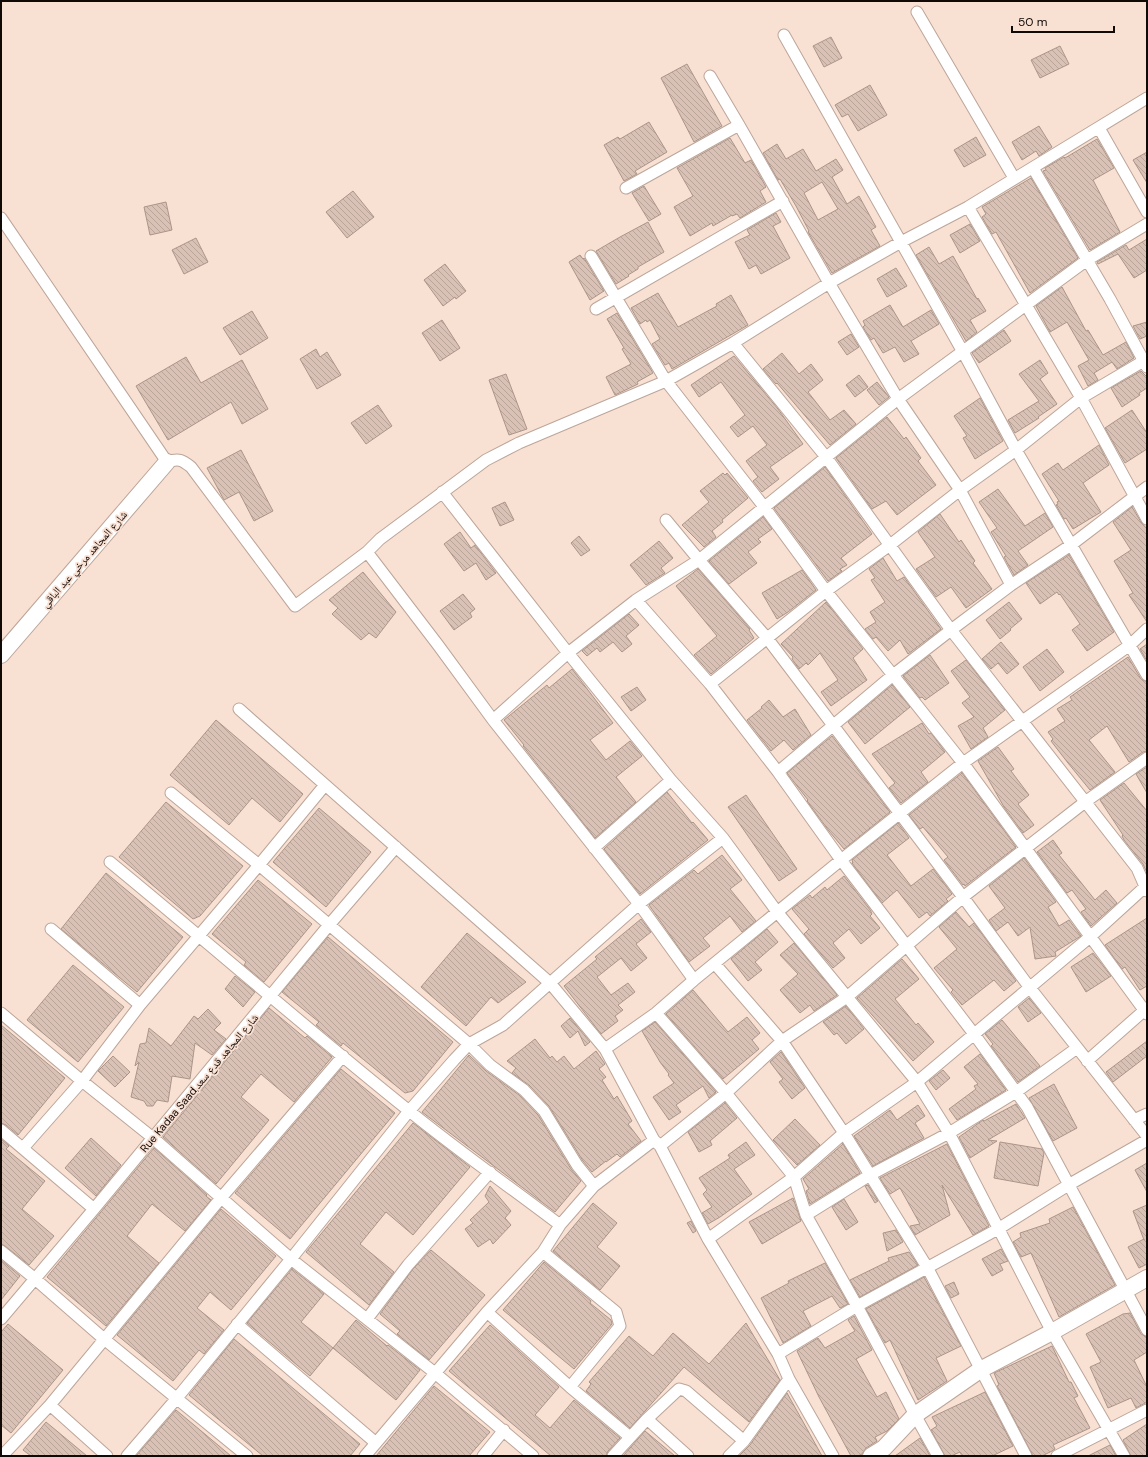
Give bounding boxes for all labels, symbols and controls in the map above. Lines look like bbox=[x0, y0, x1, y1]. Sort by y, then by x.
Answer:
scale bar bbox=[1012, 8, 1114, 34]
text: 50 m bbox=[1018, 14, 1047, 30]
street label: شارع المجاهد مرخي عبد الباقي bbox=[38, 508, 131, 612]
street label: Rue Kadaa Saad,شارع المجاهد قدع سعد bbox=[137, 1011, 261, 1155]

